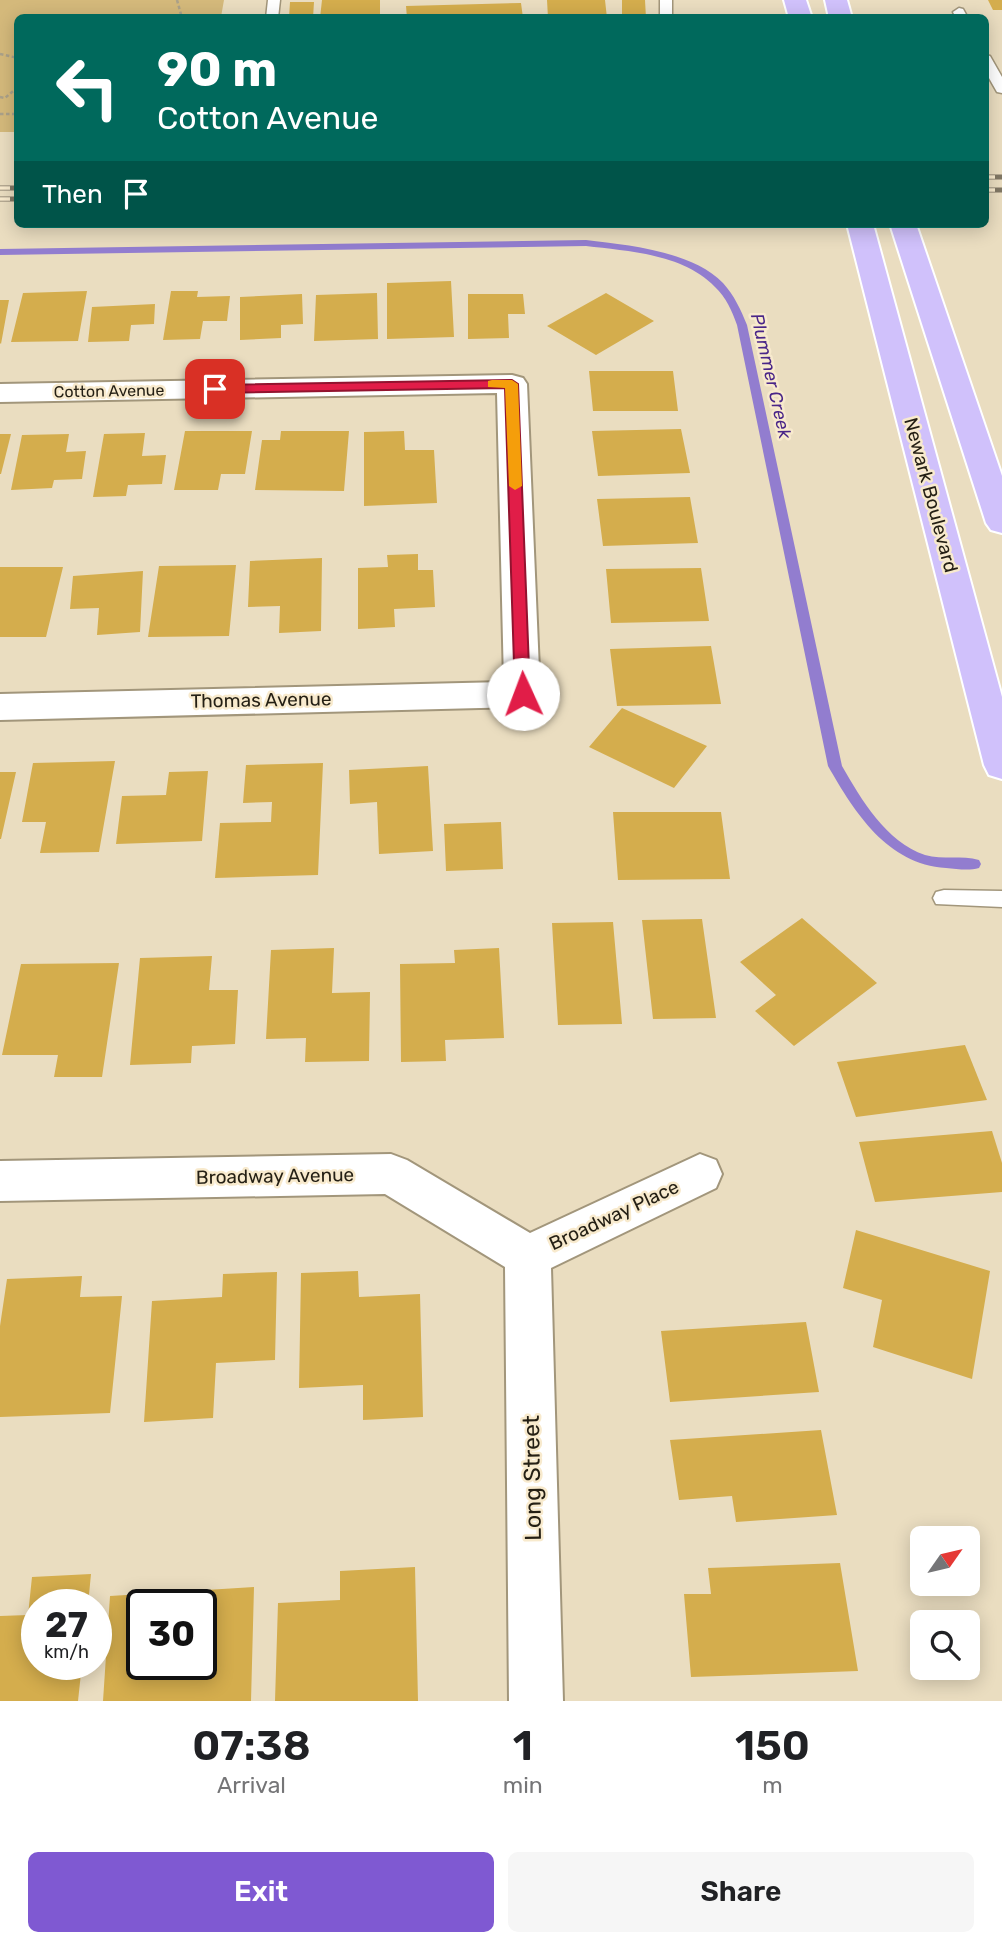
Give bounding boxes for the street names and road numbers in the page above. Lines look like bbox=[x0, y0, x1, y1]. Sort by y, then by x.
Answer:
street label: Cotton Avenue bbox=[53, 381, 165, 401]
street label: Newark Boulevard bbox=[899, 415, 963, 575]
street label: Thomas Avenue bbox=[190, 687, 332, 713]
street label: Broadway Avenue bbox=[196, 1163, 354, 1189]
street label: Broadway Place bbox=[545, 1175, 683, 1255]
street label: Long Street bbox=[517, 1415, 547, 1541]

